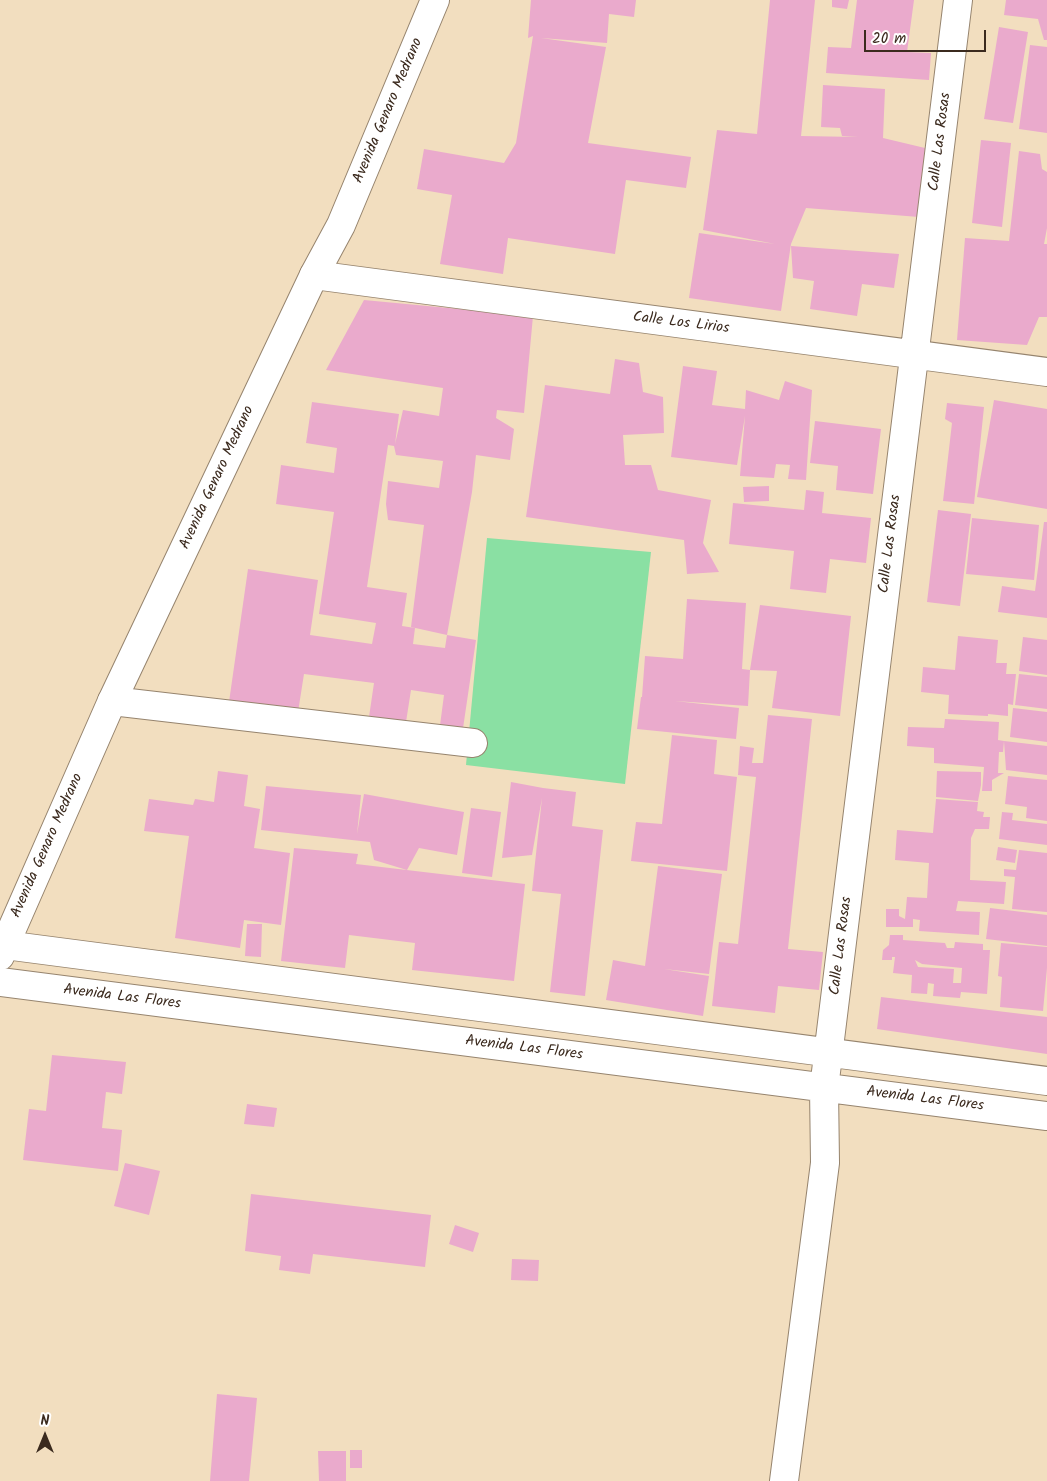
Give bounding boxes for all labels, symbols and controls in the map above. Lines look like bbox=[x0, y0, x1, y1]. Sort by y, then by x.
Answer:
scale bar bbox=[867, 20, 990, 52]
text: 20 m bbox=[872, 27, 906, 51]
street label: Avenida Genaro Medrano bbox=[350, 36, 428, 186]
street label: Calle Las Rosas bbox=[926, 92, 956, 192]
street label: Calle Los Lirios bbox=[632, 309, 730, 339]
street label: Avenida Genaro Medrano bbox=[177, 404, 259, 552]
street label: Calle Las Rosas bbox=[876, 494, 906, 594]
street label: Avenida Genaro Medrano bbox=[8, 771, 88, 921]
street label: Calle Las Rosas bbox=[827, 896, 857, 996]
street label: Avenida Las Flores bbox=[62, 982, 182, 1014]
street label: Avenida Las Flores bbox=[464, 1033, 584, 1065]
street label: Avenida Las Flores bbox=[865, 1084, 985, 1116]
text: N bbox=[41, 1410, 49, 1432]
north arrow bbox=[20, 1411, 70, 1461]

